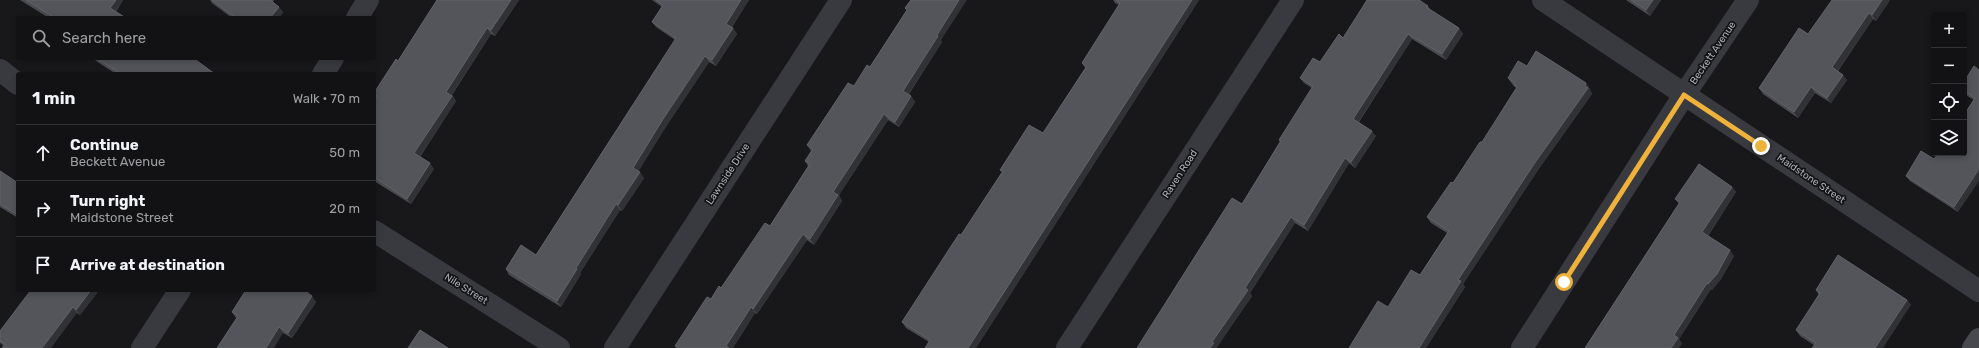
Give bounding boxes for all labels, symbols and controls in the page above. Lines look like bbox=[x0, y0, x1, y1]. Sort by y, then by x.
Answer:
map controls bbox=[1931, 12, 1967, 156]
button: + bbox=[1931, 12, 1967, 48]
search box bbox=[16, 16, 376, 60]
street label: Beckett Avenue bbox=[1688, 19, 1739, 87]
icon: search bbox=[30, 27, 52, 49]
text: Search here bbox=[62, 29, 146, 47]
button: − bbox=[1931, 48, 1967, 84]
button: locate bbox=[1931, 84, 1967, 120]
text: 1 min bbox=[32, 88, 75, 108]
text: Walk · 70 m bbox=[293, 91, 360, 106]
button: layers bbox=[1931, 120, 1967, 156]
text: Continue bbox=[70, 136, 139, 154]
route end bbox=[1752, 137, 1770, 155]
street label: Lawnside Drive bbox=[704, 141, 753, 207]
icon: ahead bbox=[32, 142, 54, 164]
text: 50 m bbox=[329, 145, 360, 160]
street label: Raven Road bbox=[1160, 148, 1200, 200]
street label: Maidstone Street bbox=[1775, 152, 1847, 206]
text: Beckett Avenue bbox=[70, 154, 165, 169]
text: Turn right bbox=[70, 192, 145, 210]
icon: right bbox=[32, 198, 54, 220]
text: 20 m bbox=[329, 201, 360, 216]
text: Maidstone Street bbox=[70, 210, 173, 225]
icon: arrive bbox=[32, 254, 54, 276]
text: Arrive at destination bbox=[70, 256, 225, 274]
street label: Nile Street bbox=[442, 271, 490, 307]
route start bbox=[1555, 273, 1573, 291]

